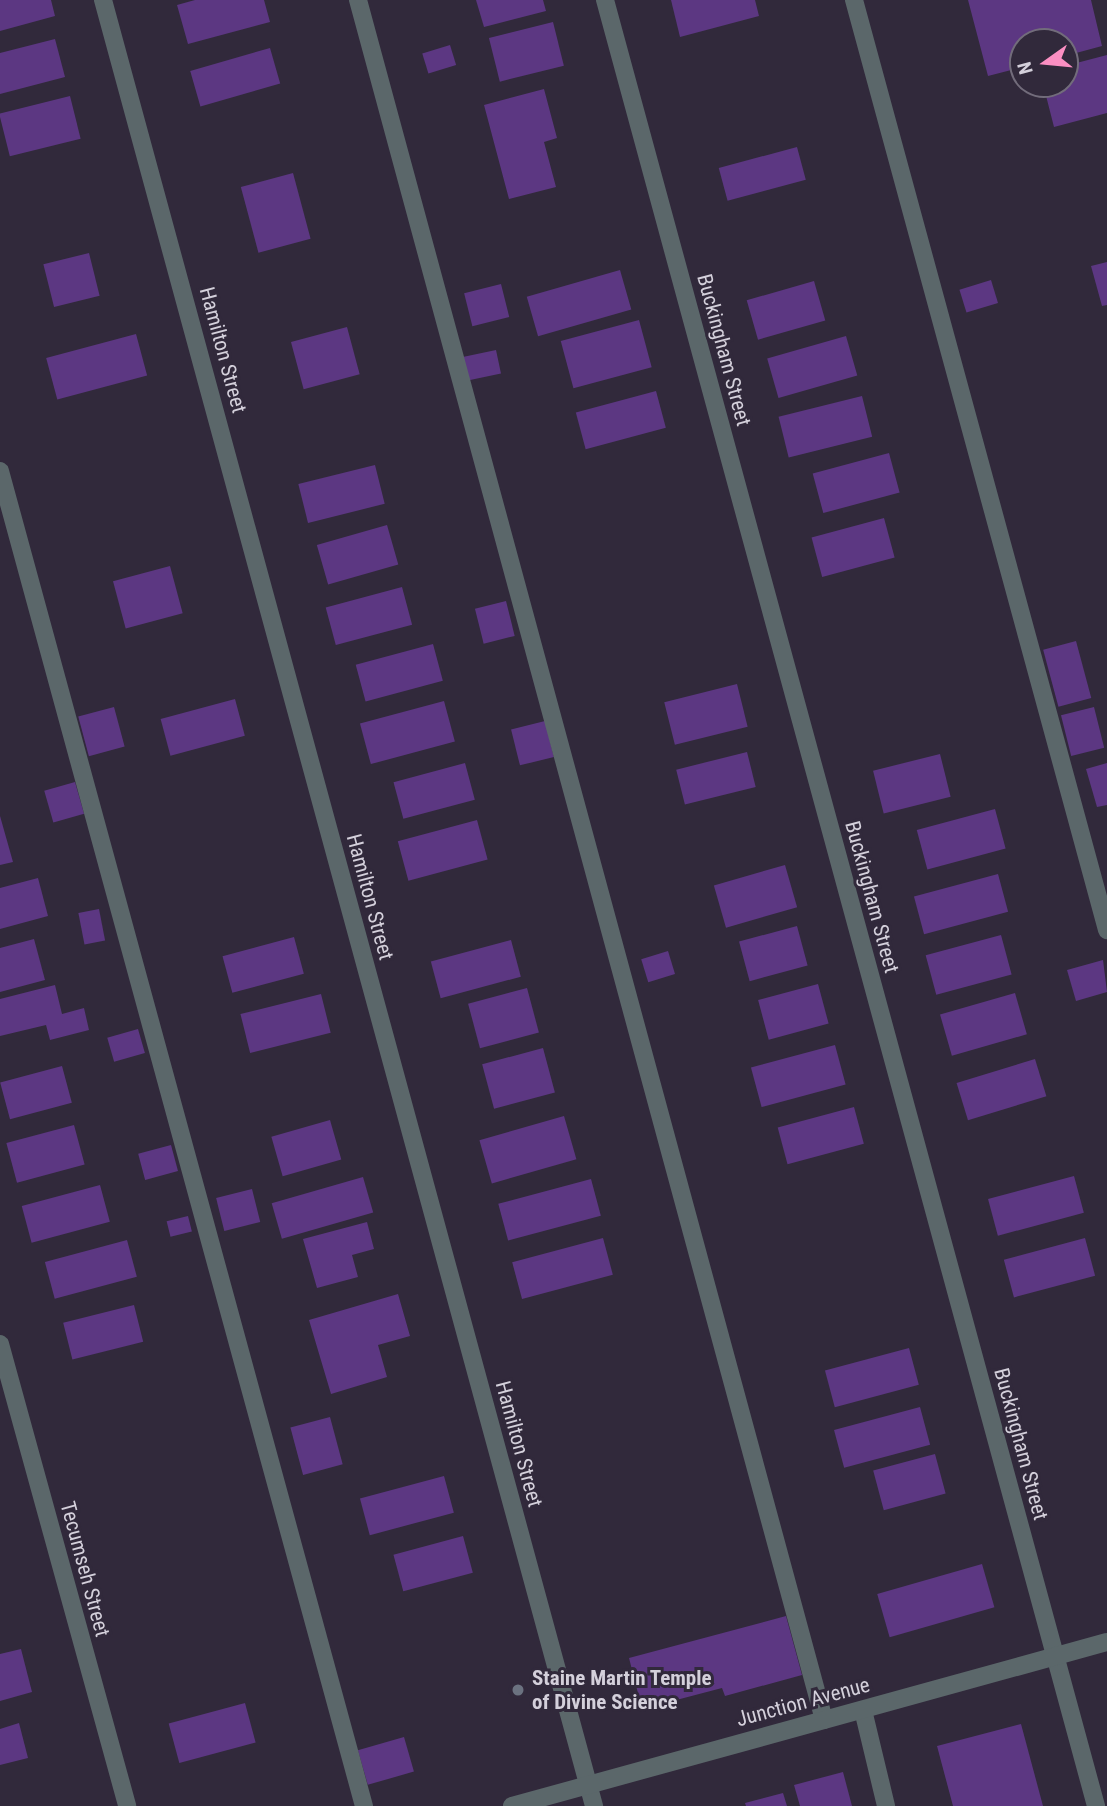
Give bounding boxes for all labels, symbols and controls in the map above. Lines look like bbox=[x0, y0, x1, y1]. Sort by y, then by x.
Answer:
north arrow bbox=[1009, 28, 1079, 98]
text: N bbox=[1013, 59, 1038, 77]
street label: Buckingham Street bbox=[692, 271, 756, 429]
street label: Hamilton Street bbox=[194, 284, 252, 416]
street label: Buckingham Street bbox=[840, 818, 904, 976]
street label: Hamilton Street bbox=[341, 831, 399, 963]
street label: Buckingham Street bbox=[989, 1365, 1053, 1523]
street label: Hamilton Street bbox=[490, 1378, 548, 1510]
street label: Tecumseh Street bbox=[55, 1499, 115, 1639]
place label: Staine Martin Temple of Divine Science bbox=[532, 1665, 712, 1715]
street label: Junction Avenue bbox=[733, 1672, 873, 1732]
marker: Staine Martin Temple of Divine Science bbox=[510, 1682, 526, 1698]

